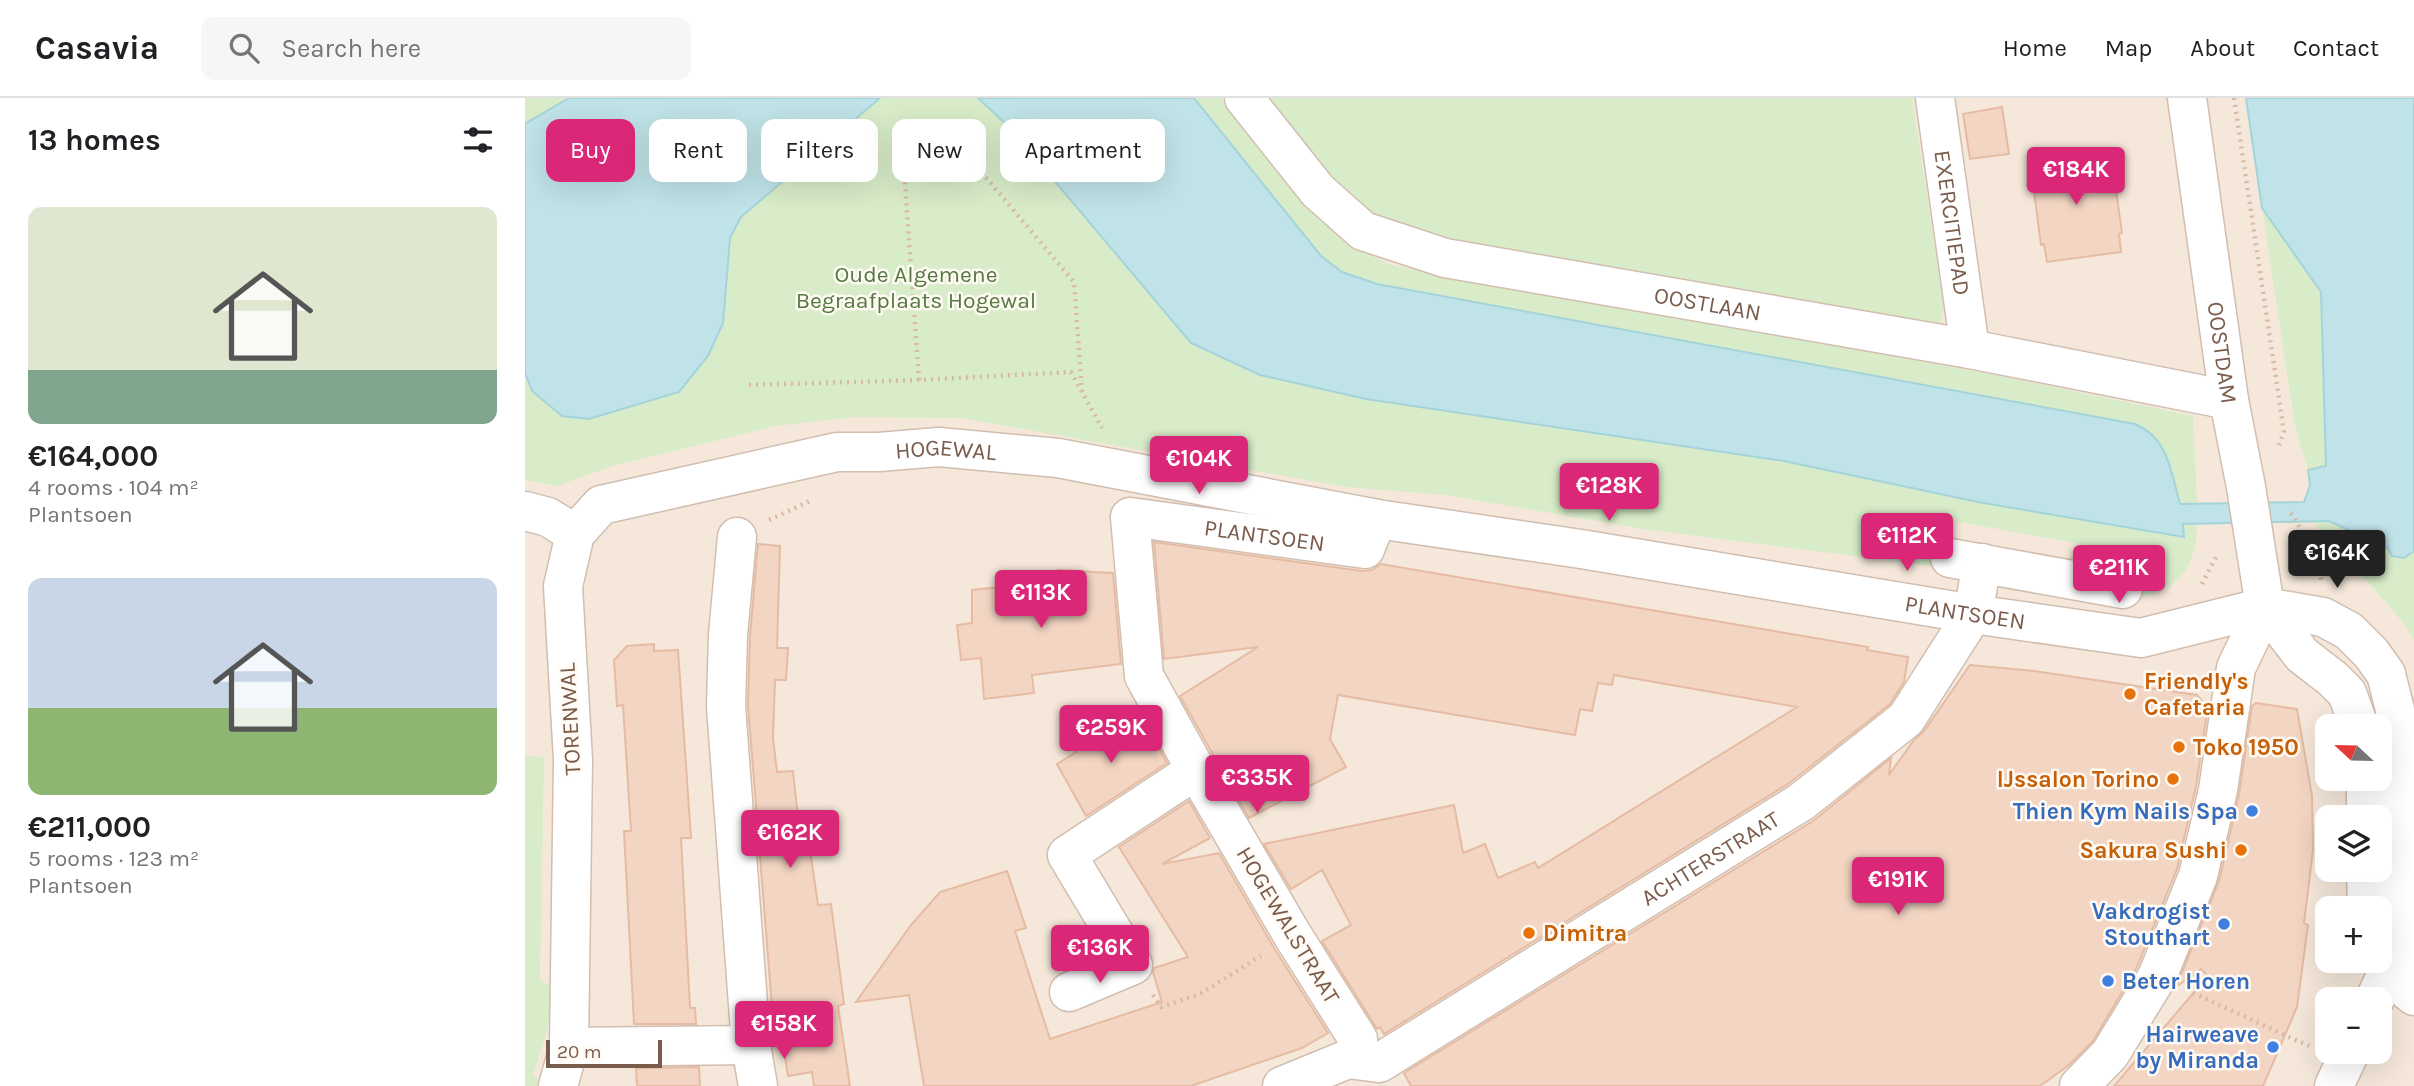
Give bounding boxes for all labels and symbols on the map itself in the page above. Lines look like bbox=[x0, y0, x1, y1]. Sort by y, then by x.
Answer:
street label: EXERCITIEPAD bbox=[1929, 148, 1976, 297]
pin: €184K bbox=[2027, 148, 2125, 207]
park label: Oude Algemene Begraafplaats Hogewal bbox=[796, 261, 1036, 314]
street label: OOSTLAAN bbox=[1652, 281, 1763, 326]
street label: OOSTDAM bbox=[2202, 300, 2243, 405]
street label: HOGEWAL bbox=[894, 433, 998, 466]
pin: €104K bbox=[1150, 436, 1248, 496]
pin: €128K bbox=[1560, 464, 1658, 523]
street label: PLANTSOEN bbox=[1203, 514, 1327, 557]
pin: €112K bbox=[1858, 514, 1956, 573]
pin: €164K bbox=[2288, 531, 2386, 590]
pin: €211K bbox=[2070, 546, 2168, 605]
pin: €113K bbox=[992, 570, 1090, 630]
street label: PLANTSOEN bbox=[1903, 589, 2027, 635]
street label: TORENWAL bbox=[554, 662, 586, 776]
place label: Friendly's Cafetaria bbox=[2144, 668, 2249, 721]
marker: Friendly's Cafetaria bbox=[2122, 686, 2138, 702]
pin: €259K bbox=[1062, 706, 1160, 765]
north arrow bbox=[2315, 714, 2392, 791]
place label: Toko 1950 bbox=[2193, 734, 2299, 761]
marker: Toko 1950 bbox=[2171, 739, 2187, 755]
pin: €335K bbox=[1208, 756, 1306, 815]
place label: IJssalon Torino bbox=[1997, 766, 2159, 793]
marker: IJssalon Torino bbox=[2165, 771, 2181, 787]
place label: Thien Kym Nails Spa bbox=[2013, 798, 2238, 825]
marker: Thien Kym Nails Spa bbox=[2244, 803, 2260, 819]
street label: ACHTERSTRAAT bbox=[1636, 805, 1785, 911]
pin: €162K bbox=[741, 810, 839, 870]
place label: Sakura Sushi bbox=[2079, 837, 2227, 864]
street label: HOGEWALSTRAAT bbox=[1231, 842, 1346, 1009]
marker: Sakura Sushi bbox=[2233, 842, 2249, 858]
pin: €191K bbox=[1849, 858, 1947, 917]
place label: Vakdrogist Stouthart bbox=[2092, 898, 2210, 951]
marker: Vakdrogist Stouthart bbox=[2216, 916, 2232, 932]
place label: Dimitra bbox=[1543, 920, 1627, 947]
marker: Dimitra bbox=[1521, 925, 1537, 941]
pin: €136K bbox=[1051, 926, 1149, 985]
place label: Beter Horen bbox=[2122, 968, 2250, 995]
marker: Beter Horen bbox=[2100, 973, 2116, 989]
pin: €158K bbox=[735, 1002, 833, 1061]
place label: Hairweave by Miranda bbox=[2135, 1021, 2259, 1074]
scale bar bbox=[546, 1037, 661, 1069]
marker: Hairweave by Miranda bbox=[2265, 1039, 2281, 1055]

